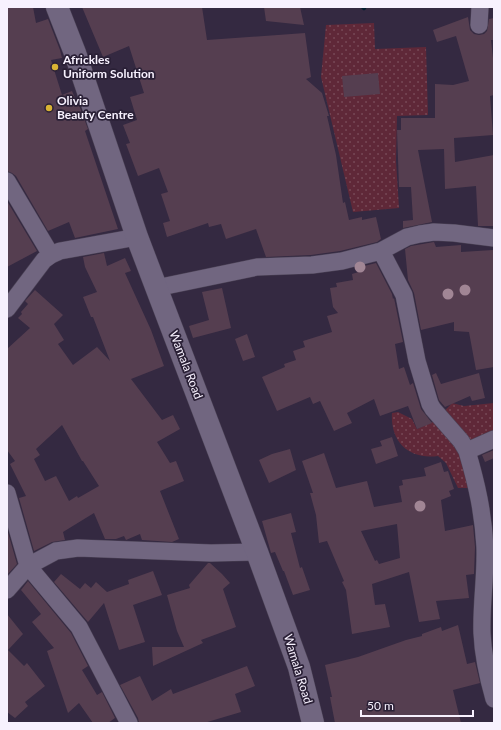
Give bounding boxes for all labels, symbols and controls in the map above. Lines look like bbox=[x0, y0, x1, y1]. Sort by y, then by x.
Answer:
place label: Africkles Uniform Solution bbox=[62, 52, 155, 81]
marker: Africkles Uniform Solution bbox=[50, 62, 60, 72]
place label: Olivia Beauty Centre bbox=[57, 93, 134, 122]
marker: Olivia Beauty Centre bbox=[44, 103, 54, 113]
street label: Wamala Road bbox=[167, 329, 206, 401]
street label: Wamala Road bbox=[281, 632, 316, 705]
scale bar bbox=[361, 692, 473, 718]
text: 50 m bbox=[367, 698, 394, 713]

